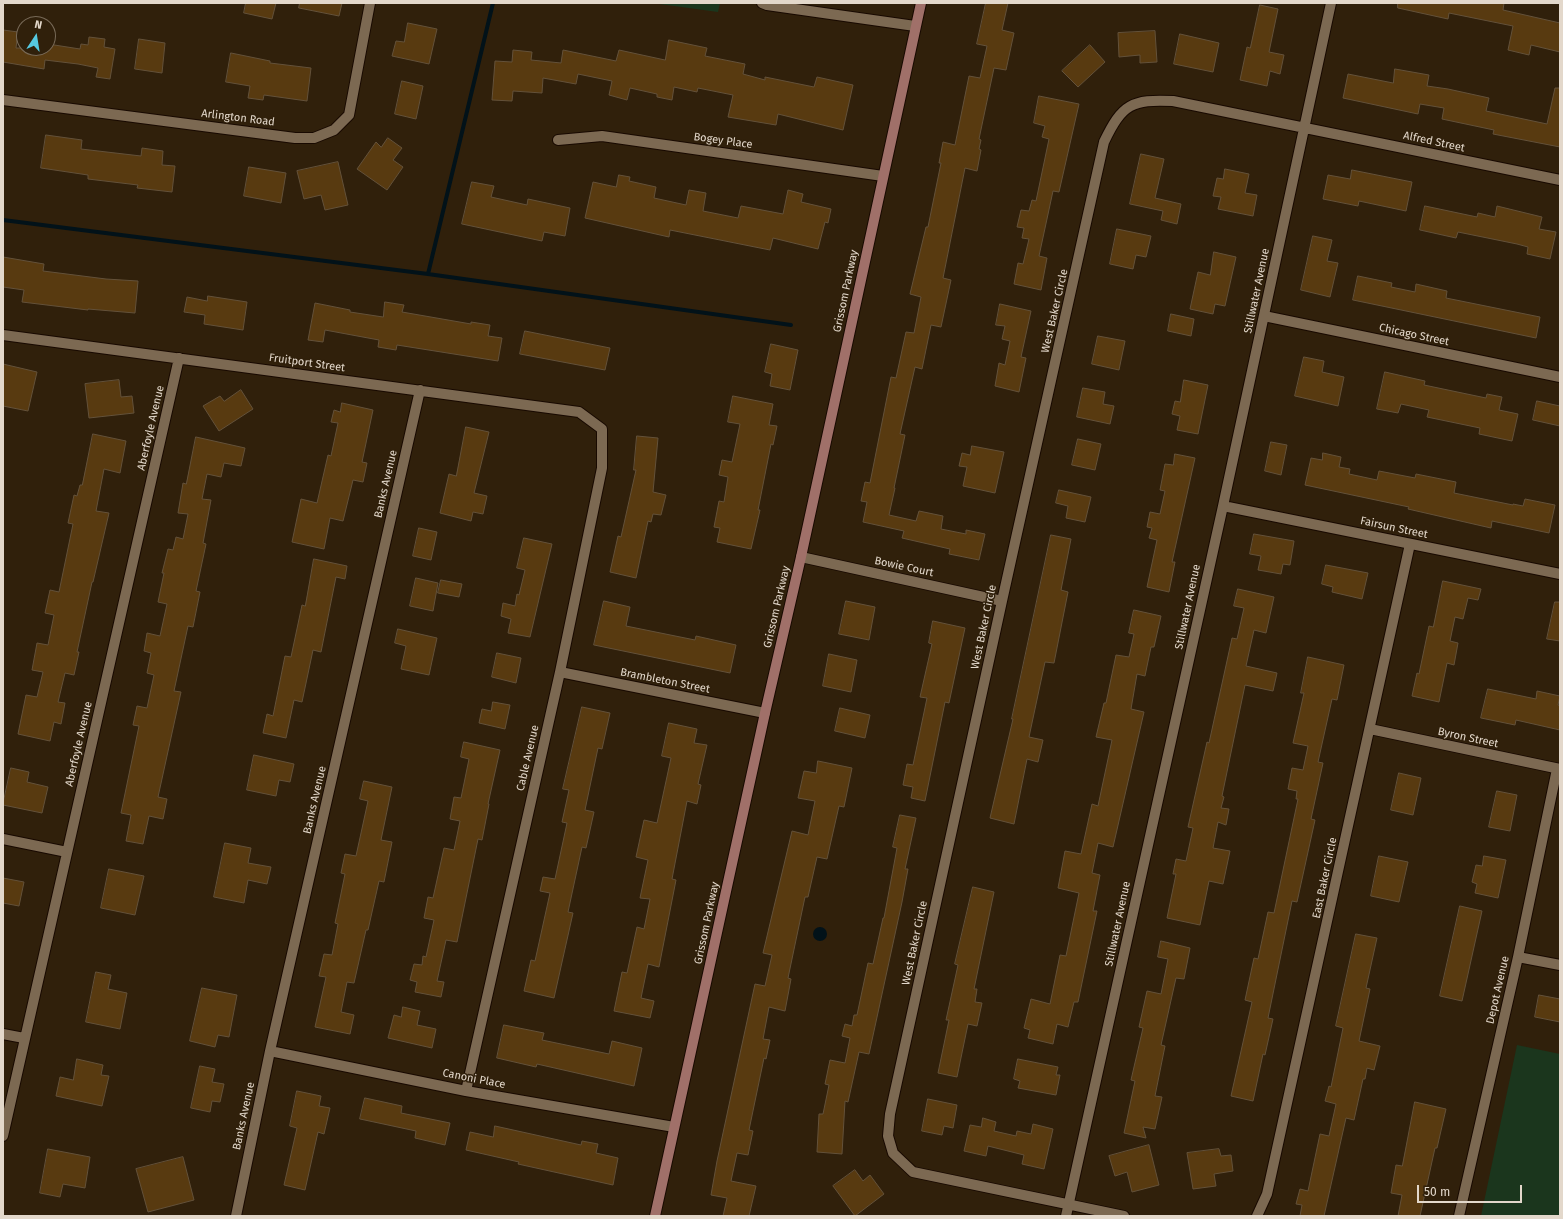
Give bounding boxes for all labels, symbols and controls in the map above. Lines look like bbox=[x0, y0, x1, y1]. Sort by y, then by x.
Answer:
north arrow bbox=[16, 16, 56, 56]
text: N bbox=[33, 18, 43, 32]
street label: Arlington Road bbox=[200, 107, 276, 129]
street label: Alfred Street bbox=[1402, 129, 1466, 155]
street label: Bogey Place bbox=[693, 130, 753, 152]
street label: Stillwater Avenue bbox=[1242, 247, 1272, 335]
street label: Grissom Parkway bbox=[831, 249, 861, 333]
street label: West Baker Circle bbox=[1039, 268, 1071, 354]
street label: Chicago Street bbox=[1378, 321, 1450, 349]
street label: Fruitport Street bbox=[268, 351, 346, 375]
street label: Aberfoyle Avenue bbox=[135, 384, 167, 472]
street label: Banks Avenue bbox=[372, 449, 400, 519]
street label: Fairsun Street bbox=[1359, 514, 1429, 542]
street label: Bowie Court bbox=[873, 554, 935, 580]
street label: Stillwater Avenue bbox=[1173, 563, 1203, 651]
street label: Grissom Parkway bbox=[761, 565, 793, 649]
street label: West Baker Circle bbox=[969, 584, 999, 670]
street label: Brambleton Street bbox=[619, 666, 711, 696]
street label: Aberfoyle Avenue bbox=[63, 700, 95, 788]
street label: Cable Avenue bbox=[514, 724, 542, 792]
street label: Byron Street bbox=[1436, 725, 1500, 751]
street label: Banks Avenue bbox=[301, 765, 329, 835]
street label: East Baker Circle bbox=[1310, 836, 1340, 920]
street label: Stillwater Avenue bbox=[1103, 880, 1133, 968]
street label: Grissom Parkway bbox=[692, 881, 722, 965]
street label: West Baker Circle bbox=[900, 900, 930, 986]
street label: Depot Avenue bbox=[1484, 955, 1512, 1025]
street label: Canoni Place bbox=[441, 1066, 507, 1092]
street label: Banks Avenue bbox=[230, 1081, 258, 1151]
scale bar bbox=[1419, 1177, 1524, 1203]
text: 50 m bbox=[1424, 1185, 1450, 1199]

